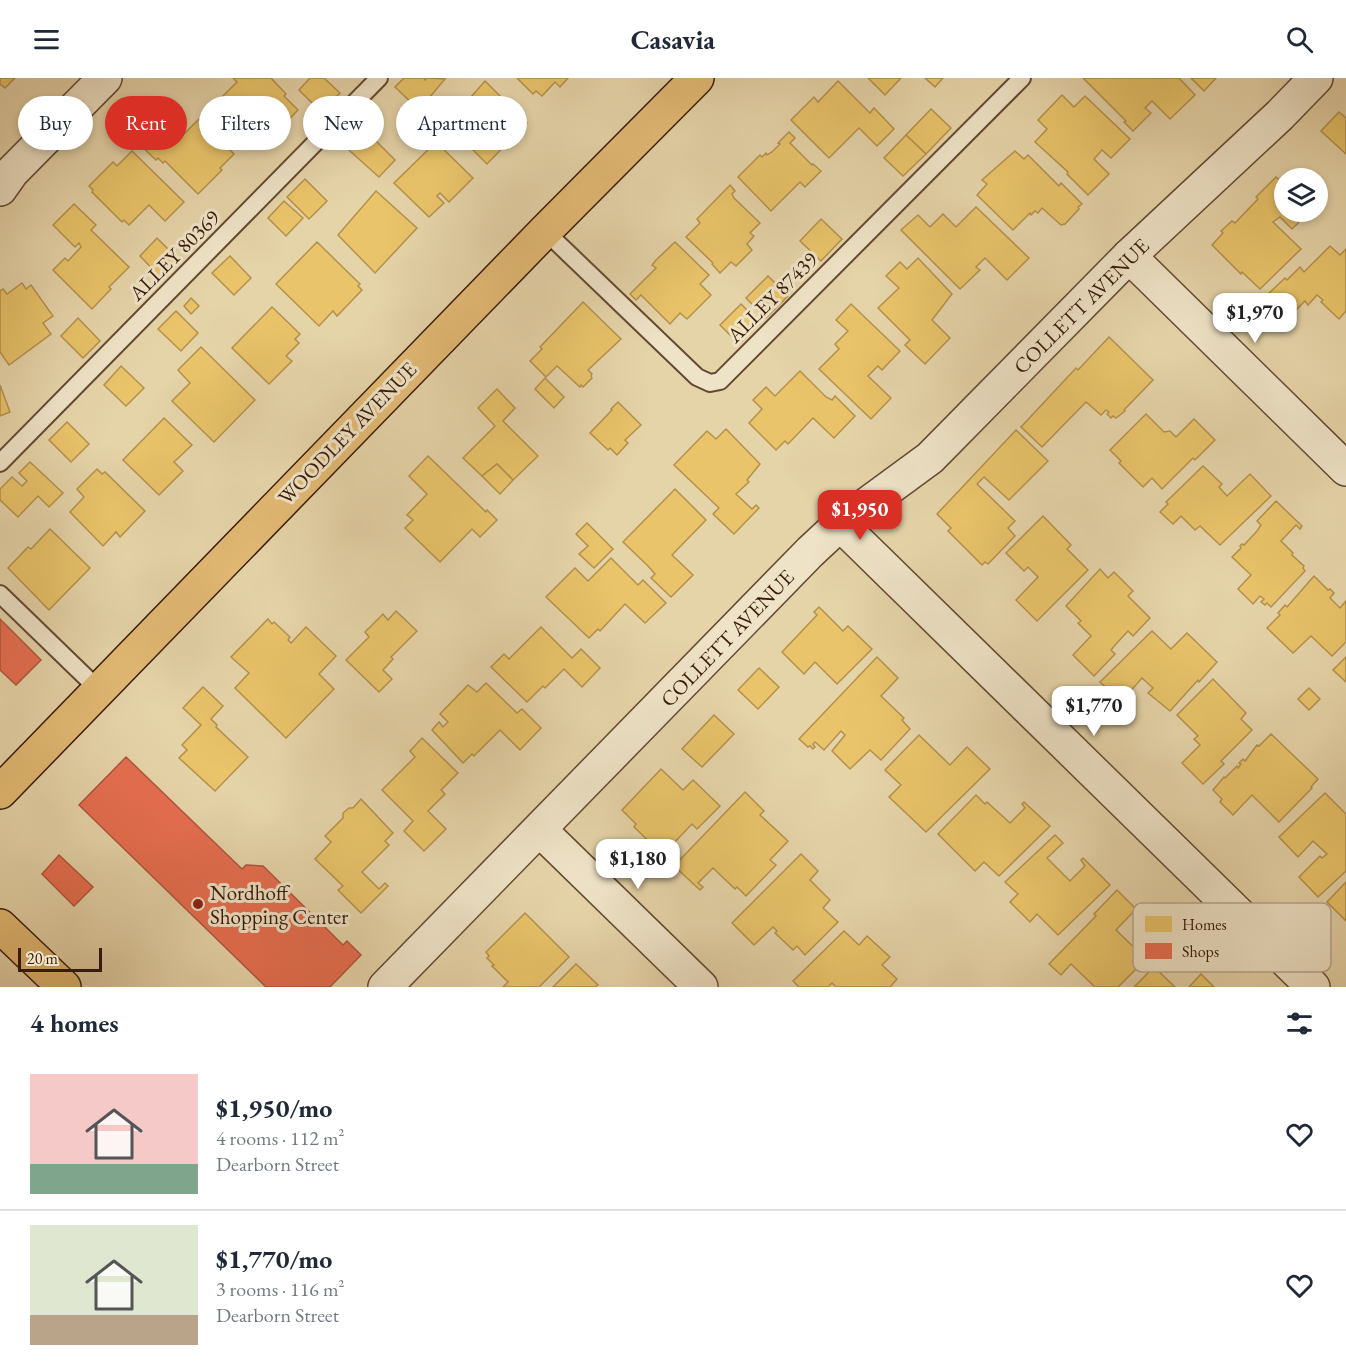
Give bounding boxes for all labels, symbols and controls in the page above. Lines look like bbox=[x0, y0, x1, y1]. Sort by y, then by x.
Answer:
text: Casavia bbox=[631, 22, 715, 57]
icon: menu bbox=[30, 23, 63, 56]
icon: search bbox=[1283, 23, 1316, 56]
chip: Buy bbox=[18, 96, 93, 150]
chip: Rent bbox=[105, 96, 187, 150]
chip: Filters bbox=[199, 96, 291, 150]
chip: New bbox=[303, 96, 384, 150]
chip: Apartment bbox=[396, 96, 527, 150]
map controls bbox=[1274, 168, 1328, 222]
button: layers bbox=[1274, 168, 1328, 222]
street label: ALLEY 80369 bbox=[122, 204, 225, 307]
street label: COLLETT AVENUE bbox=[1007, 232, 1155, 380]
street label: ALLEY 87439 bbox=[720, 246, 823, 349]
pin: $1,970 bbox=[1206, 293, 1304, 344]
text: $1,970 bbox=[1227, 299, 1283, 325]
street label: WOODLEY AVENUE bbox=[272, 356, 422, 510]
pin: $1,950 bbox=[811, 490, 909, 541]
text: $1,950 bbox=[832, 496, 888, 522]
street label: COLLETT AVENUE bbox=[654, 563, 800, 713]
pin: $1,770 bbox=[1045, 686, 1143, 737]
text: $1,770 bbox=[1066, 692, 1122, 718]
pin: $1,180 bbox=[589, 839, 687, 890]
text: $1,180 bbox=[610, 845, 666, 871]
place label: Nordhoff Shopping Center bbox=[210, 879, 348, 930]
marker: Nordhoff Shopping Center bbox=[191, 897, 205, 911]
legend bbox=[1133, 903, 1331, 972]
text: Homes bbox=[1182, 914, 1227, 935]
text: Shops bbox=[1182, 941, 1219, 962]
scale bar bbox=[18, 945, 102, 972]
text: 20 m bbox=[27, 948, 58, 969]
text: 4 homes bbox=[30, 1006, 119, 1040]
icon: filters bbox=[1283, 1007, 1316, 1040]
text: $1,950/mo bbox=[216, 1091, 332, 1125]
icon: home bbox=[78, 1098, 150, 1170]
icon: heart bbox=[1283, 1118, 1316, 1151]
text: 4 rooms · 112 m² bbox=[216, 1125, 344, 1151]
text: Dearborn Street bbox=[216, 1151, 339, 1177]
text: $1,770/mo bbox=[216, 1242, 332, 1276]
icon: home bbox=[78, 1249, 150, 1321]
icon: heart bbox=[1283, 1269, 1316, 1302]
text: 3 rooms · 116 m² bbox=[216, 1276, 344, 1302]
text: Dearborn Street bbox=[216, 1302, 339, 1328]

